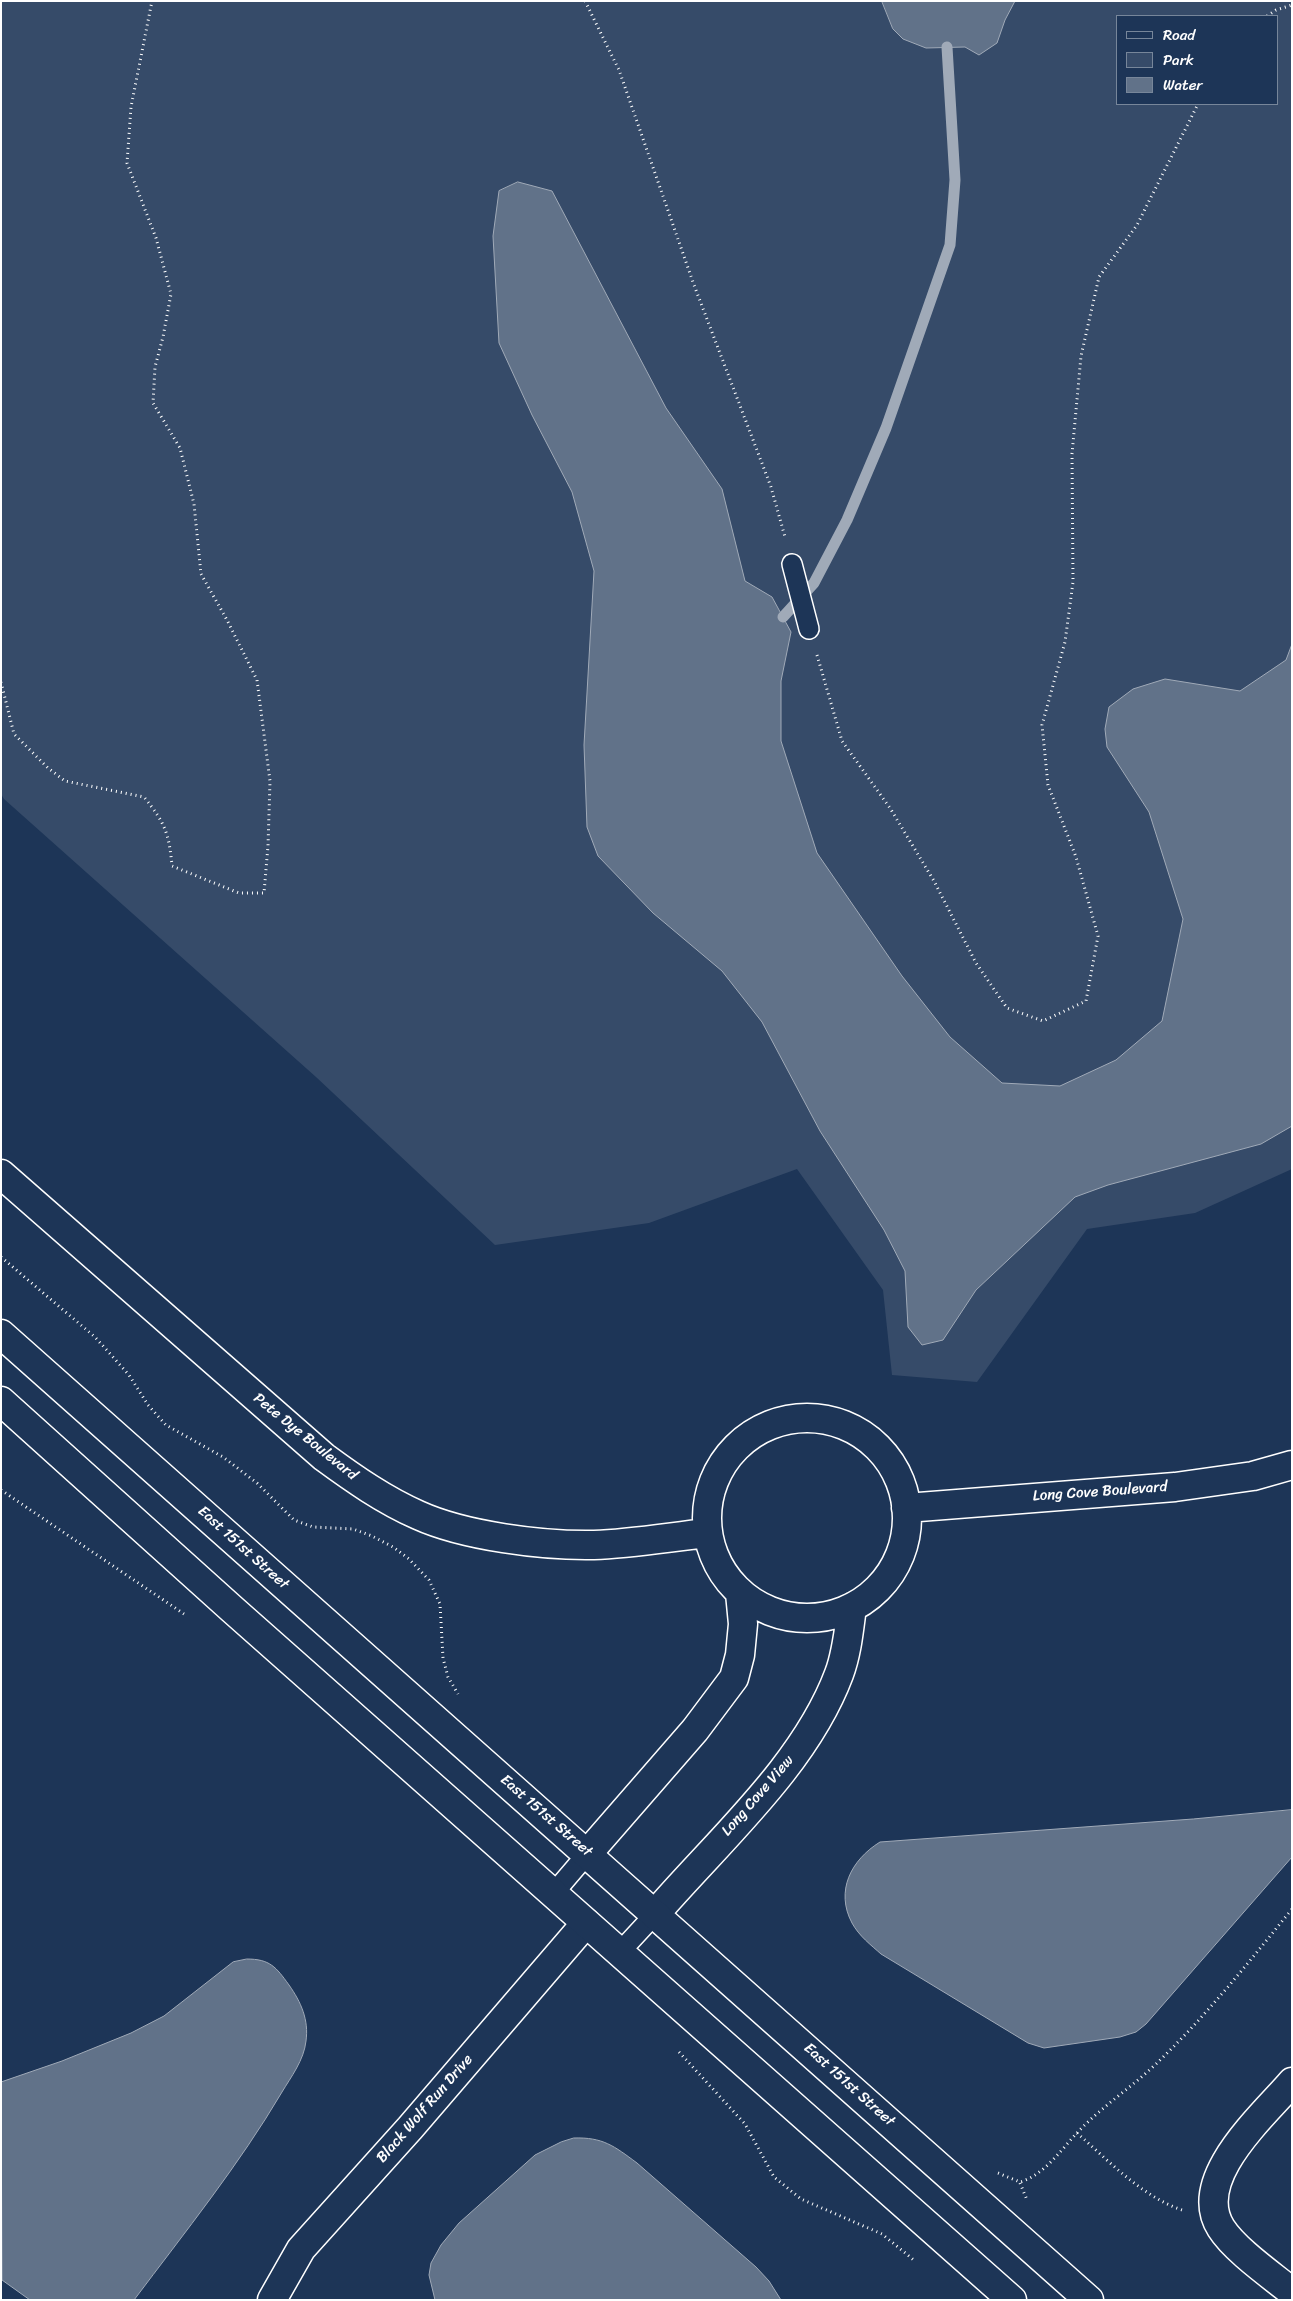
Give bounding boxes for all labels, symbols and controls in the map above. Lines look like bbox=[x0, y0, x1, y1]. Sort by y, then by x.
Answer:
legend bbox=[1116, 15, 1278, 105]
text: Road bbox=[1163, 22, 1195, 48]
text: Park bbox=[1163, 47, 1194, 73]
text: Water bbox=[1163, 72, 1203, 98]
street label: Pete Dye Boulevard bbox=[249, 1390, 361, 1484]
street label: Long Cove Boulevard bbox=[1032, 1478, 1168, 1506]
street label: East 151st Street bbox=[194, 1502, 292, 1594]
street label: Long Cove View bbox=[718, 1752, 798, 1840]
street label: East 151st Street bbox=[496, 1771, 596, 1861]
street label: East 151st Street bbox=[800, 2039, 898, 2131]
street label: Black Wolf Run Drive bbox=[373, 2051, 477, 2167]

